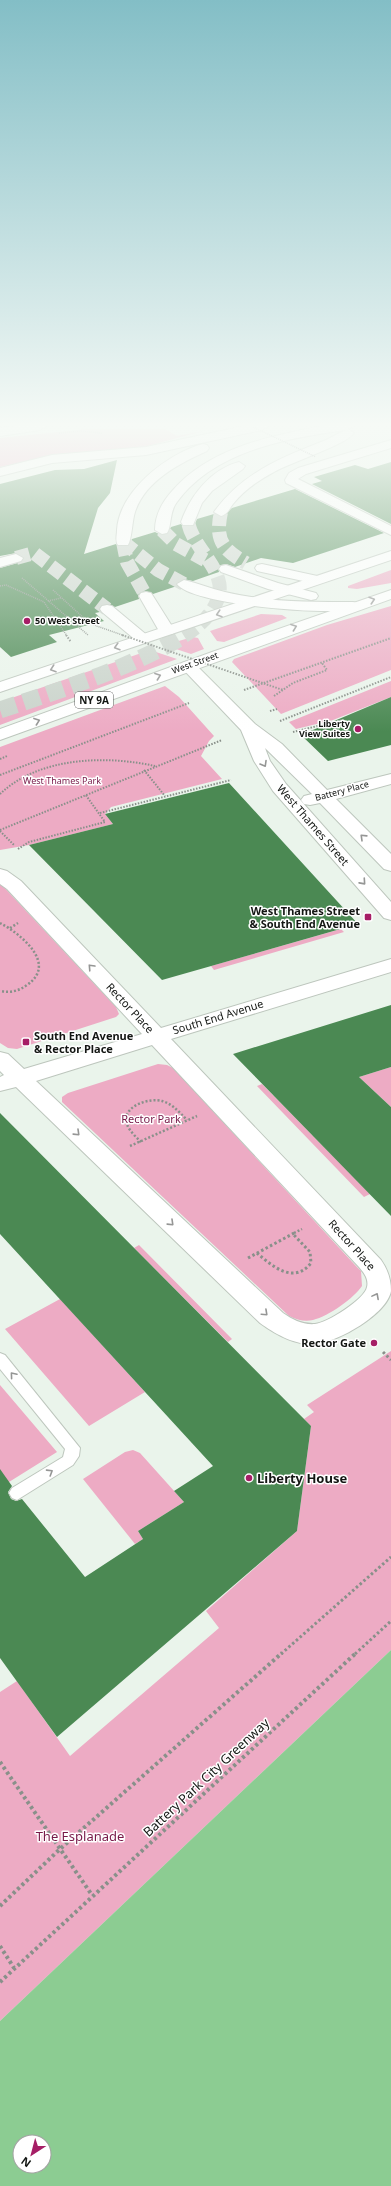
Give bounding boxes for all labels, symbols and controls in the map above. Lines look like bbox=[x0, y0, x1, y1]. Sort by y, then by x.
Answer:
one-way arrow bbox=[368, 596, 375, 605]
one-way arrow bbox=[215, 610, 222, 618]
place label: 50 West Street bbox=[35, 614, 100, 627]
marker: 50 West Street bbox=[22, 616, 32, 626]
one-way arrow bbox=[290, 623, 297, 632]
one-way arrow bbox=[113, 642, 120, 651]
street label: West Street bbox=[170, 648, 220, 677]
one-way arrow bbox=[50, 664, 57, 672]
one-way arrow bbox=[155, 672, 162, 681]
road number: NY 9A bbox=[75, 692, 113, 708]
place label: Liberty View Suites bbox=[299, 717, 351, 740]
one-way arrow bbox=[33, 718, 40, 726]
marker: Liberty View Suites bbox=[353, 724, 363, 734]
one-way arrow bbox=[260, 760, 267, 767]
park label: West Thames Park bbox=[23, 774, 101, 787]
street label: Battery Place bbox=[313, 777, 370, 804]
street label: West Thames Street bbox=[274, 781, 353, 868]
one-way arrow bbox=[360, 835, 368, 842]
one-way arrow bbox=[358, 878, 365, 885]
place label: West Thames Street & South End Avenue bbox=[250, 903, 360, 931]
marker: West Thames Street & South End Avenue bbox=[363, 912, 373, 922]
one-way arrow bbox=[88, 964, 96, 972]
street label: Rector Place bbox=[103, 979, 158, 1036]
street label: South End Avenue bbox=[171, 996, 265, 1037]
place label: South End Avenue & Rector Place bbox=[34, 1028, 134, 1056]
marker: South End Avenue & Rector Place bbox=[21, 1037, 31, 1047]
park label: Rector Park bbox=[121, 1111, 181, 1126]
one-way arrow bbox=[72, 1128, 80, 1136]
street label: Rector Place bbox=[326, 1216, 379, 1273]
one-way arrow bbox=[166, 1218, 174, 1226]
one-way arrow bbox=[371, 1293, 379, 1300]
one-way arrow bbox=[260, 1308, 268, 1315]
place label: Rector Gate bbox=[301, 1335, 366, 1350]
marker: Rector Gate bbox=[369, 1338, 379, 1348]
one-way arrow bbox=[11, 1372, 18, 1379]
one-way arrow bbox=[46, 1469, 53, 1477]
place label: Liberty House bbox=[257, 1469, 347, 1487]
marker: Liberty House bbox=[244, 1473, 254, 1483]
street label: Battery Park City Greenway bbox=[139, 1713, 273, 1840]
park label: The Esplanade bbox=[36, 1827, 124, 1845]
north arrow bbox=[12, 2134, 52, 2174]
text: N bbox=[18, 2154, 34, 2171]

